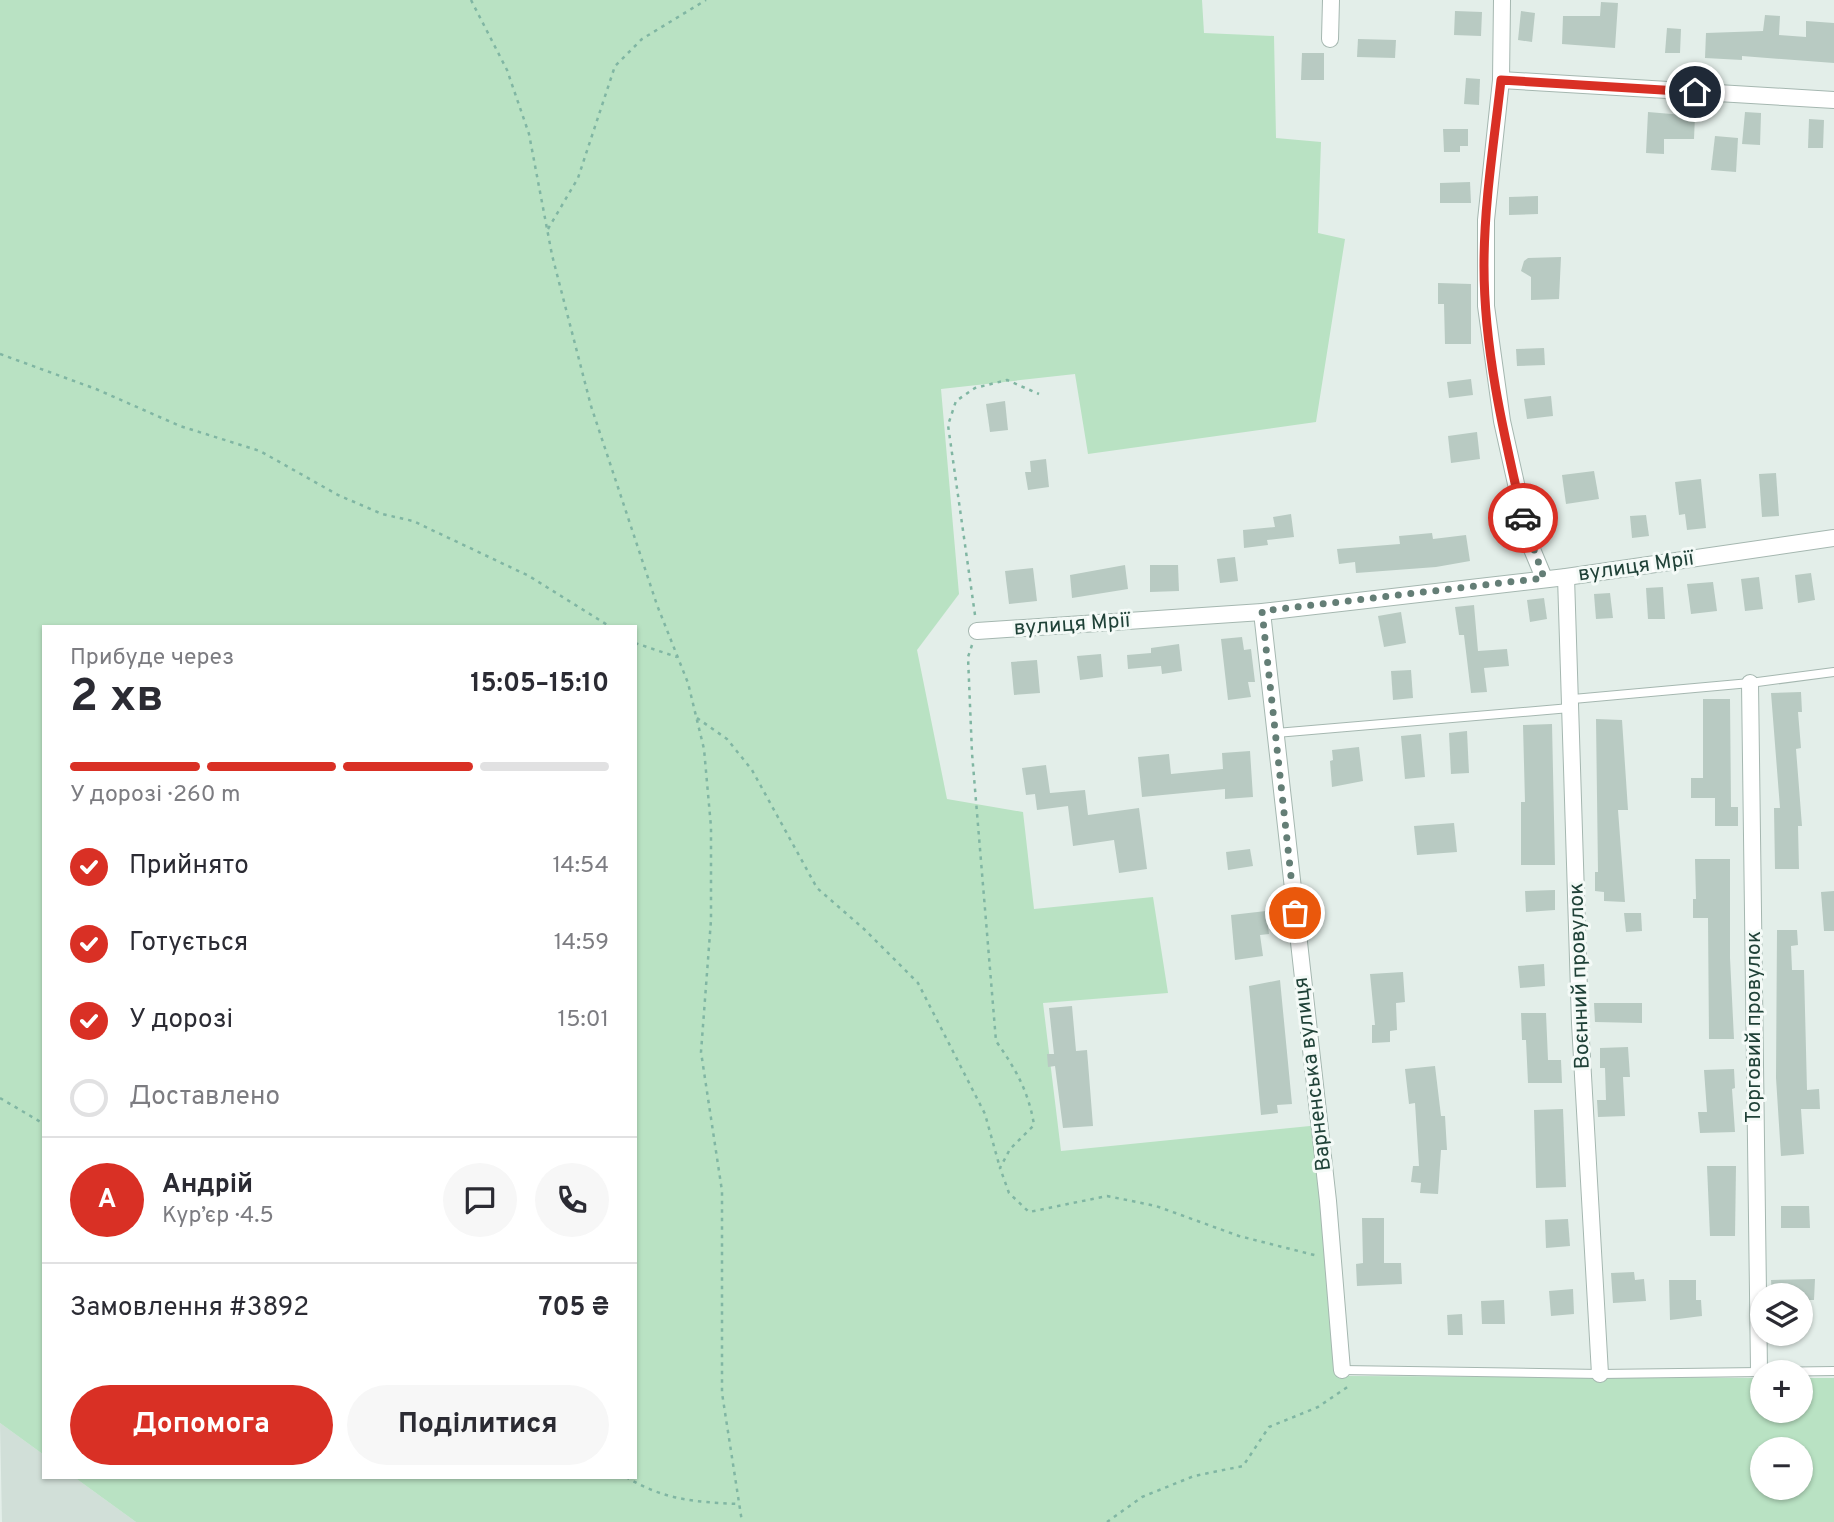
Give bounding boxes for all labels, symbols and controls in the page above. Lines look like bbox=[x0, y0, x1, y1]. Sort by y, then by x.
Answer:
pin bbox=[1665, 62, 1725, 122]
icon: home bbox=[1676, 73, 1714, 111]
courier bbox=[1488, 483, 1558, 553]
icon: car bbox=[1504, 499, 1542, 537]
street label: вулиця Мрії bbox=[1576, 545, 1696, 588]
street label: вулиця Мрії bbox=[1013, 607, 1132, 643]
text: Прибуде через bbox=[70, 644, 234, 673]
text: 15:05–15:10 bbox=[470, 668, 609, 701]
text: 2 хв bbox=[70, 669, 164, 728]
text: У дорозі · 260 m bbox=[70, 781, 240, 810]
icon: check bbox=[70, 848, 108, 886]
text: Прийнято bbox=[129, 850, 249, 883]
text: 14:54 bbox=[552, 852, 609, 881]
street label: Воєнний провулок bbox=[1563, 882, 1597, 1070]
pin bbox=[1265, 883, 1325, 943]
icon: bag bbox=[1276, 894, 1314, 932]
icon: check bbox=[70, 925, 108, 963]
text: Готується bbox=[129, 927, 248, 960]
text: 14:59 bbox=[554, 929, 609, 958]
street label: Торговий провулок bbox=[1741, 931, 1768, 1123]
street label: Варненська вулиця bbox=[1288, 975, 1338, 1173]
icon: check bbox=[70, 1002, 108, 1040]
text: У дорозі bbox=[129, 1004, 233, 1037]
text: 15:01 bbox=[558, 1006, 609, 1035]
text: Доставлено bbox=[129, 1081, 280, 1114]
button: chat bbox=[443, 1163, 517, 1237]
button: phone bbox=[535, 1163, 609, 1237]
text: Андрій bbox=[162, 1169, 253, 1202]
text: А bbox=[98, 1184, 116, 1217]
text: Кур’єр · 4.5 bbox=[162, 1202, 274, 1231]
map controls bbox=[1750, 1283, 1813, 1500]
button: layers bbox=[1750, 1283, 1813, 1346]
text: Замовлення #3892 bbox=[70, 1292, 309, 1325]
text: 705 ₴ bbox=[538, 1292, 609, 1325]
button: + bbox=[1750, 1360, 1813, 1423]
button: Допомога bbox=[70, 1385, 333, 1465]
button: Поділитися bbox=[347, 1385, 609, 1465]
button: − bbox=[1750, 1437, 1813, 1500]

